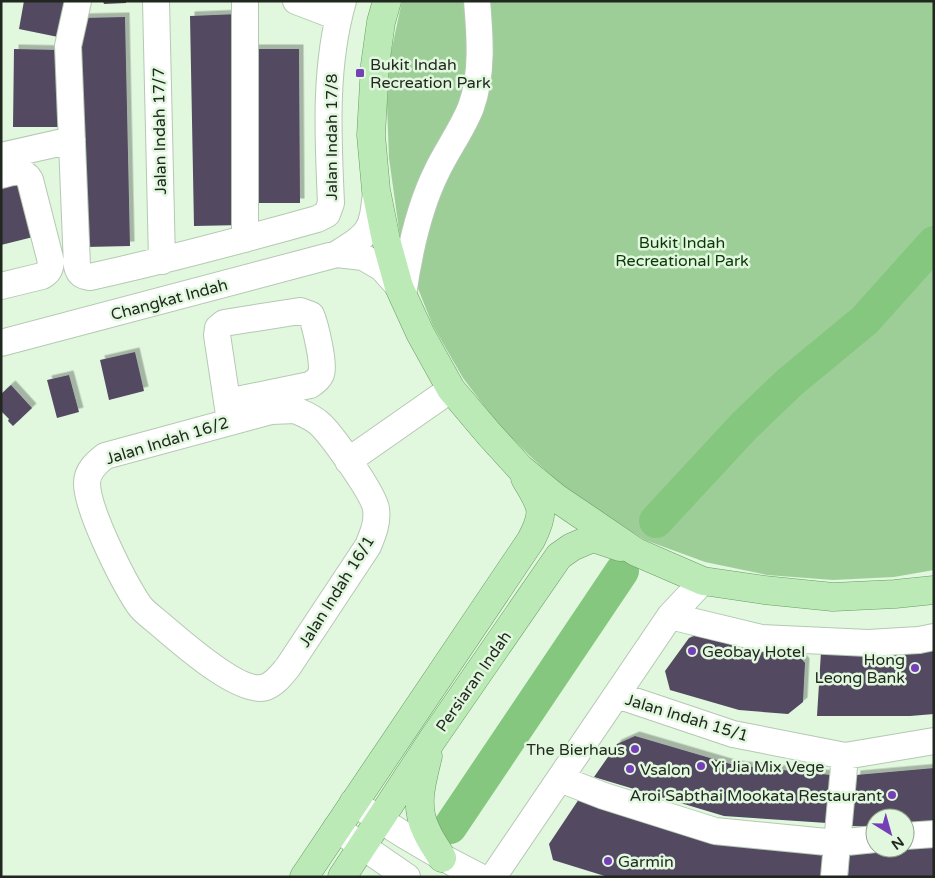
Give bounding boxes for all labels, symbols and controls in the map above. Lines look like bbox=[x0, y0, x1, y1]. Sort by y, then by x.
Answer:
place label: Bukit Indah Recreation Park bbox=[370, 55, 491, 93]
street label: Jalan Indah 17/7 bbox=[149, 67, 171, 195]
marker: Bukit Indah Recreation Park bbox=[354, 67, 366, 79]
street label: Jalan Indah 17/8 bbox=[322, 74, 342, 200]
park label: Bukit Indah Recreational Park bbox=[615, 233, 749, 271]
street label: Changkat Indah bbox=[109, 275, 230, 325]
street label: Jalan Indah 16/2 bbox=[103, 413, 231, 469]
street label: Jalan Indah 16/1 bbox=[295, 532, 379, 651]
street label: Persiaran Indah bbox=[432, 627, 516, 736]
place label: Geobay Hotel bbox=[702, 642, 805, 662]
marker: Geobay Hotel bbox=[686, 645, 698, 657]
place label: Hong Leong Bank bbox=[814, 650, 905, 688]
marker: Hong Leong Bank bbox=[909, 662, 921, 674]
street label: Jalan Indah 15/1 bbox=[623, 690, 751, 746]
place label: The Bierhaus bbox=[526, 740, 625, 760]
marker: The Bierhaus bbox=[629, 743, 641, 755]
place label: Yi Jia Mix Vege bbox=[711, 757, 824, 777]
place label: Vsalon bbox=[640, 760, 690, 780]
marker: Yi Jia Mix Vege bbox=[695, 760, 707, 772]
marker: Vsalon bbox=[624, 763, 636, 775]
place label: Aroi Sabthai Mookata Restaurant bbox=[630, 786, 882, 806]
marker: Aroi Sabthai Mookata Restaurant bbox=[886, 789, 898, 801]
north arrow bbox=[865, 808, 915, 858]
text: N bbox=[888, 833, 907, 853]
place label: Garmin bbox=[618, 852, 674, 872]
marker: Garmin bbox=[602, 855, 614, 867]

